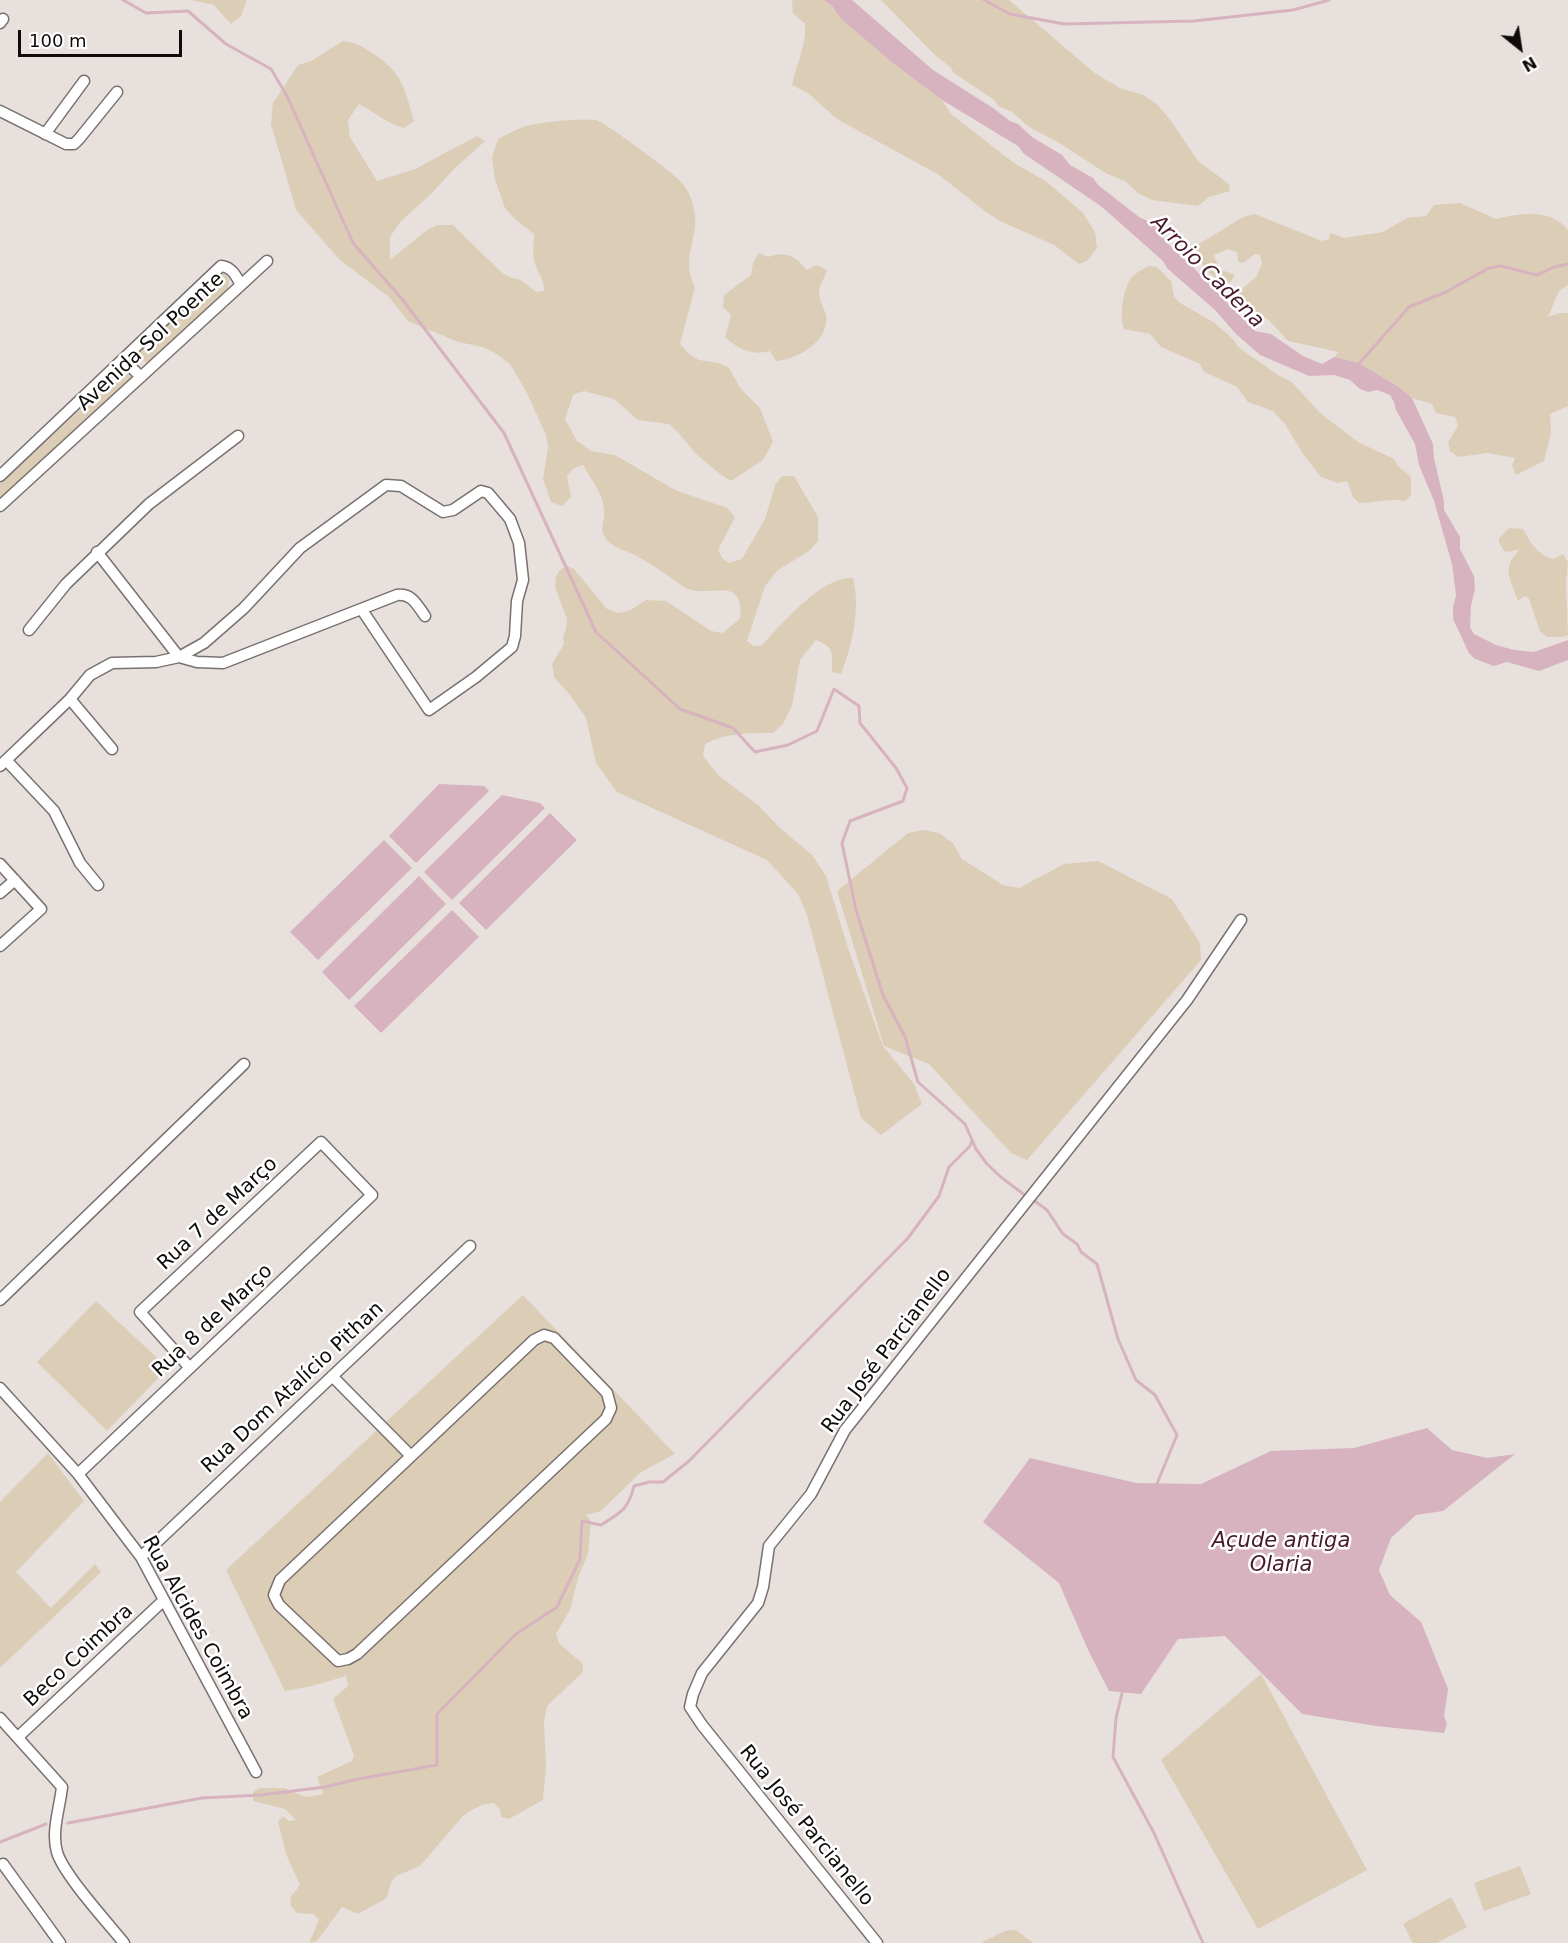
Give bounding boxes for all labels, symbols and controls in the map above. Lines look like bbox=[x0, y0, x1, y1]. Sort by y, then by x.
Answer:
scale bar bbox=[21, 18, 184, 56]
north arrow bbox=[1490, 18, 1550, 78]
text: 100 m bbox=[29, 30, 87, 51]
text: N bbox=[1519, 52, 1540, 76]
water label: Arroio Cadena bbox=[1145, 210, 1269, 334]
street label: Avenida Sol Poente bbox=[73, 268, 229, 416]
street label: Rua 7 de Março bbox=[153, 1152, 283, 1276]
street label: Rua 8 de Março bbox=[148, 1259, 278, 1383]
street label: Rua José Parcianello bbox=[817, 1264, 957, 1438]
street label: Rua Dom Atalício Pithan bbox=[197, 1297, 389, 1479]
water label: Açude antiga Olaria bbox=[1212, 1529, 1350, 1579]
street label: Rua Alcides Coimbra bbox=[137, 1532, 257, 1724]
street label: Beco Coimbra bbox=[20, 1599, 138, 1713]
street label: Rua José Parcianello bbox=[734, 1741, 878, 1911]

